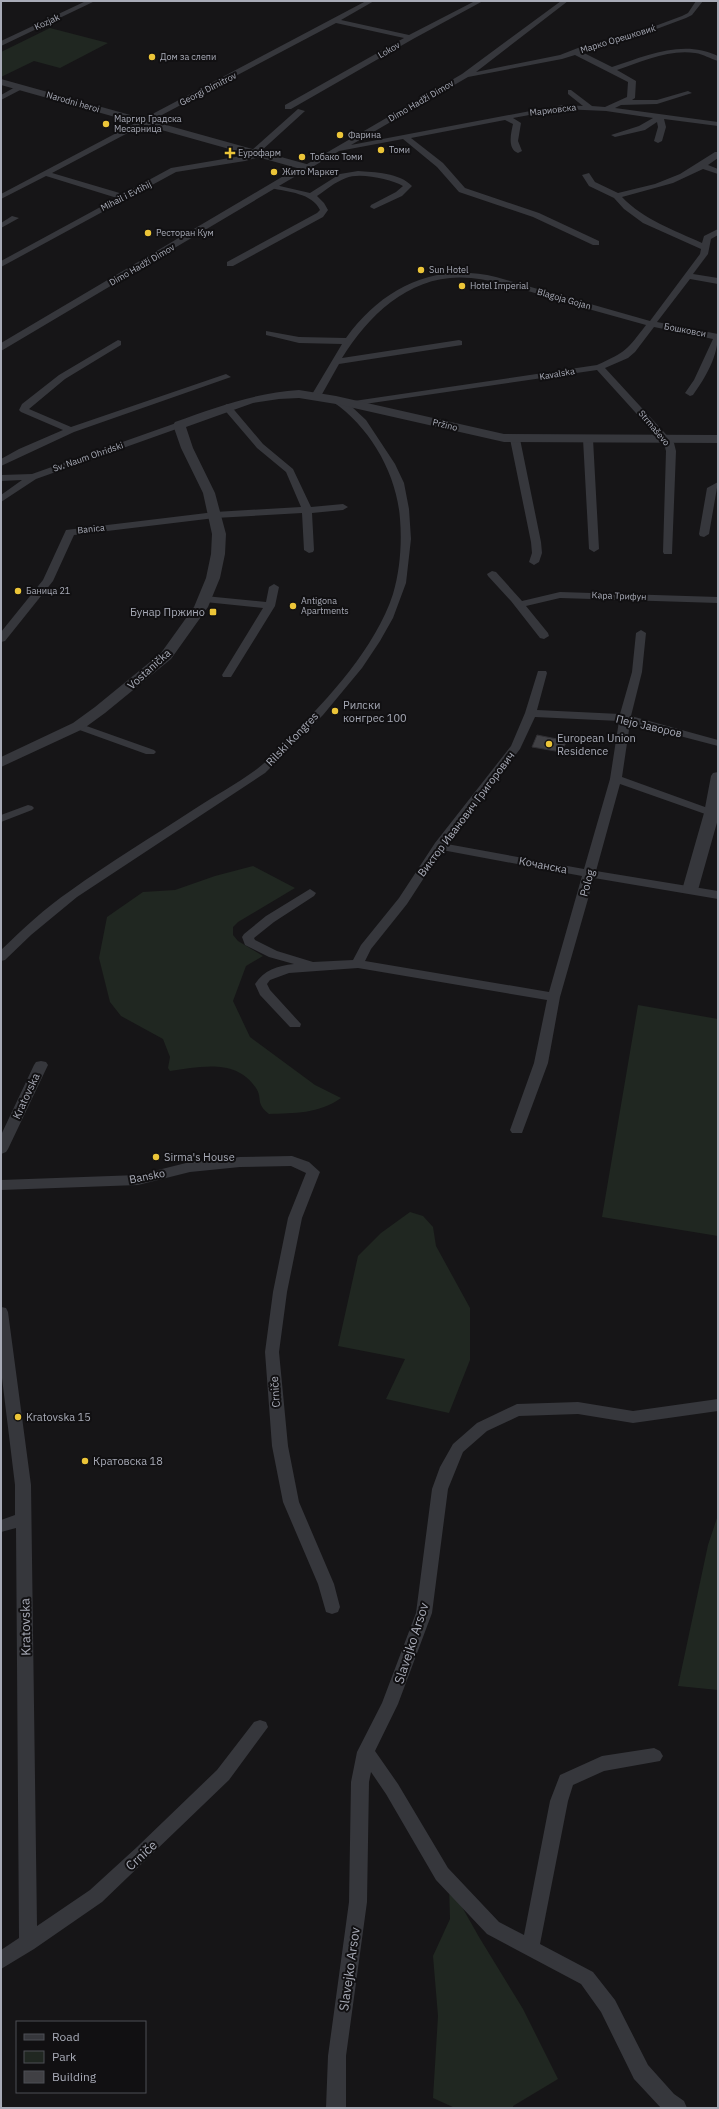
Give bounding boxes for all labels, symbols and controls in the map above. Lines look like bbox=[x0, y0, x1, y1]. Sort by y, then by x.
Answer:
street label: Kozjak bbox=[32, 11, 61, 32]
street label: Марко Орешковиќ bbox=[579, 22, 657, 55]
street label: Lokov bbox=[376, 39, 402, 60]
place label: Дом за слепи bbox=[160, 51, 216, 62]
marker: Дом за слепи bbox=[147, 52, 157, 62]
street label: Georgi Dimitrov bbox=[177, 69, 239, 108]
street label: Dimo Hadži Dimov bbox=[386, 77, 456, 124]
street label: Narodni heroi bbox=[45, 89, 101, 114]
street label: Мариовска bbox=[529, 101, 577, 118]
place label: Маргир Градска Месарница bbox=[114, 113, 182, 134]
marker: Маргир Градска Месарница bbox=[101, 119, 111, 129]
place label: Фарина bbox=[348, 129, 381, 140]
marker: Фарина bbox=[335, 130, 345, 140]
place label: Томи bbox=[389, 144, 410, 155]
marker: Томи bbox=[376, 145, 386, 155]
place label: Еурофарм bbox=[238, 147, 281, 158]
marker: Еурофарм bbox=[225, 148, 235, 158]
place label: Тобако Томи bbox=[310, 151, 363, 162]
marker: Тобако Томи bbox=[297, 152, 307, 162]
place label: Жито Маркет bbox=[282, 166, 339, 177]
marker: Жито Маркет bbox=[269, 167, 279, 177]
street label: Mihail i Evtihij bbox=[99, 178, 153, 213]
place label: Ресторан Кум bbox=[156, 227, 214, 238]
marker: Ресторан Кум bbox=[143, 228, 153, 238]
street label: Dimo Hadži Dimov bbox=[107, 241, 177, 288]
place label: Sun Hotel bbox=[429, 264, 469, 275]
marker: Sun Hotel bbox=[416, 265, 426, 275]
place label: Hotel Imperial bbox=[470, 280, 529, 291]
marker: Hotel Imperial bbox=[457, 281, 467, 291]
street label: Blagoja Gojan bbox=[536, 286, 592, 311]
street label: Бошковси bbox=[663, 320, 707, 339]
street label: Kavalska bbox=[538, 365, 576, 382]
street label: Strmaševo bbox=[636, 408, 672, 448]
street label: Pržino bbox=[432, 416, 459, 433]
street label: Sv. Naum Ohridski bbox=[51, 439, 124, 474]
street label: Banica bbox=[77, 522, 105, 535]
place label: Баница 21 bbox=[26, 585, 70, 596]
marker: Баница 21 bbox=[13, 586, 23, 596]
street label: Кара Трифун bbox=[592, 589, 647, 602]
place label: Antigona Apartments bbox=[301, 595, 349, 616]
marker: Antigona Apartments bbox=[288, 601, 298, 611]
place label: Бунар Пржино bbox=[130, 605, 205, 619]
marker: Бунар Пржино bbox=[208, 607, 218, 617]
street label: Vostanička bbox=[124, 646, 174, 692]
place label: Рилски конгрес 100 bbox=[343, 698, 407, 725]
marker: Рилски конгрес 100 bbox=[330, 706, 340, 716]
street label: Rilski Kongres bbox=[263, 709, 321, 769]
street label: Пејо Јаворов bbox=[614, 712, 684, 740]
place label: European Union Residence bbox=[557, 731, 636, 758]
marker: European Union Residence bbox=[544, 739, 554, 749]
street label: Виктор Иванович Григорович bbox=[414, 749, 518, 879]
street label: Кочанска bbox=[518, 853, 568, 877]
street label: Polog bbox=[576, 868, 598, 898]
street label: Kratovska bbox=[9, 1071, 43, 1121]
place label: Sirma's House bbox=[164, 1150, 235, 1164]
marker: Sirma's House bbox=[151, 1152, 161, 1162]
street label: Bansko bbox=[128, 1166, 166, 1186]
street label: Crniče bbox=[267, 1376, 283, 1408]
place label: Kratovska 15 bbox=[26, 1410, 91, 1424]
marker: Kratovska 15 bbox=[13, 1412, 23, 1422]
place label: Кратовска 18 bbox=[93, 1454, 163, 1468]
marker: Кратовска 18 bbox=[80, 1456, 90, 1466]
street label: Kratovska bbox=[16, 1598, 35, 1656]
street label: Slavejko Arsov bbox=[390, 1600, 433, 1686]
street label: Crniče bbox=[122, 1837, 161, 1874]
street label: Slavejko Arsov bbox=[335, 1925, 364, 2012]
legend bbox=[16, 2021, 146, 2093]
text: Road bbox=[52, 2029, 80, 2044]
text: Park bbox=[52, 2049, 77, 2064]
text: Building bbox=[52, 2069, 97, 2084]

